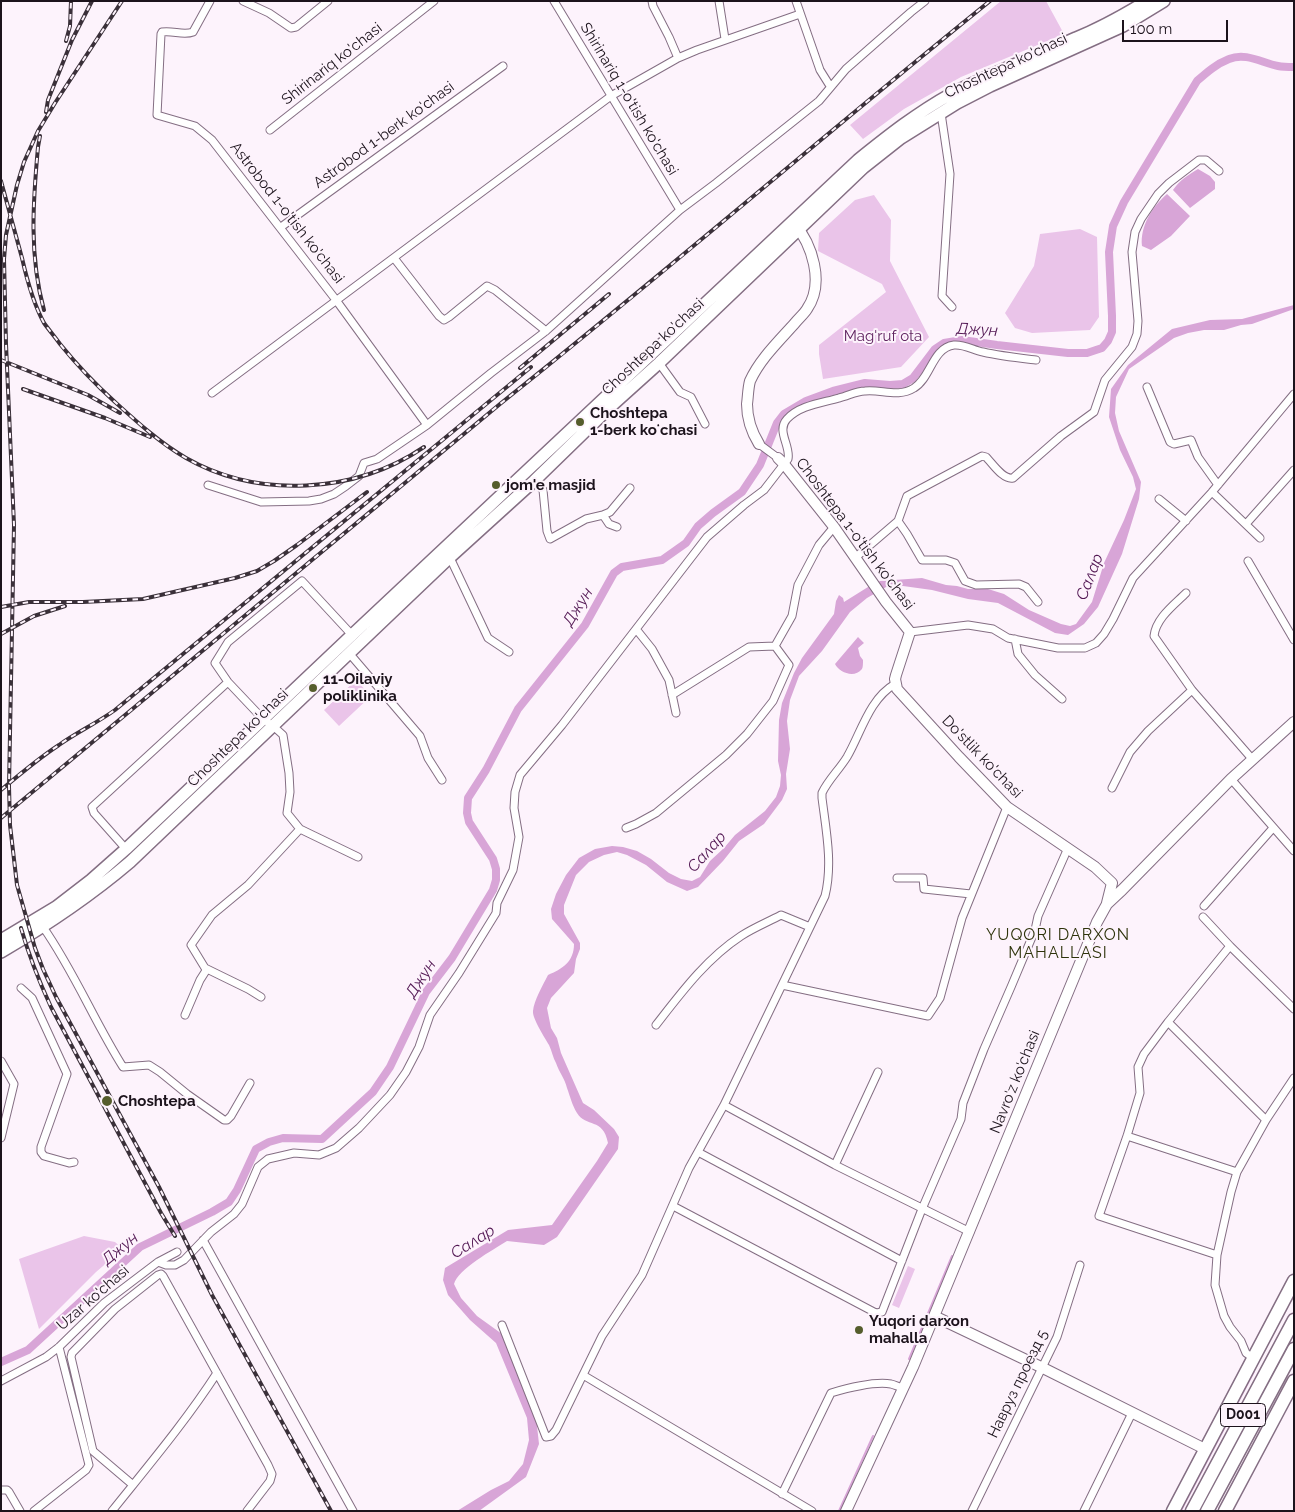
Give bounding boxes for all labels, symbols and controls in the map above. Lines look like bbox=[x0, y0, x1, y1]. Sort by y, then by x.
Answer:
scale bar bbox=[1125, 10, 1231, 42]
street label: Shirinariq ko'chasi bbox=[278, 19, 386, 109]
street label: Shirinariq 1-o'tish ko'chasi bbox=[576, 19, 682, 179]
text: 100 m bbox=[1130, 20, 1172, 38]
street label: Choshtepa ko'chasi bbox=[942, 30, 1070, 102]
street label: Astrobod 1-berk ko'chasi bbox=[310, 78, 458, 192]
street label: Astrobod 1-o'tish ko'chasi bbox=[226, 139, 348, 287]
street label: Choshtepa ko'chasi bbox=[598, 295, 708, 399]
water label: Джун bbox=[956, 319, 998, 341]
park label: Mag'ruf ota bbox=[844, 327, 922, 345]
place label: Choshtepa 1-berk koʻchasi bbox=[590, 404, 697, 439]
marker: Choshtepa 1-berk koʻchasi bbox=[574, 416, 586, 428]
street label: Choshtepa 1-o'tish ko'chasi bbox=[792, 455, 918, 613]
place label: jom'e masjid bbox=[506, 476, 596, 494]
marker: jom'e masjid bbox=[490, 479, 502, 491]
water label: Салар bbox=[1072, 551, 1108, 603]
water label: Джун bbox=[559, 584, 597, 630]
place label: 11-Oilaviy poliklinika bbox=[323, 670, 397, 705]
marker: 11-Oilaviy poliklinika bbox=[307, 682, 319, 694]
street label: Choshtepa ko'chasi bbox=[184, 685, 292, 791]
street label: Do'stlik ko'chasi bbox=[938, 712, 1026, 802]
water label: Салар bbox=[684, 828, 730, 876]
district label: YUQORI DARXON MAHALLASI bbox=[984, 925, 1132, 963]
water label: Джун bbox=[402, 956, 440, 1002]
street label: Navro'z ko'chasi bbox=[986, 1028, 1044, 1136]
place label: Choshtepa bbox=[118, 1092, 196, 1110]
marker: Choshtepa bbox=[100, 1094, 114, 1108]
water label: Салар bbox=[447, 1221, 499, 1263]
water label: Джун bbox=[98, 1228, 142, 1270]
street label: Uzar ko'chasi bbox=[53, 1262, 133, 1334]
place label: Yuqori darxon mahalla bbox=[869, 1312, 969, 1347]
marker: Yuqori darxon mahalla bbox=[853, 1324, 865, 1336]
street label: Навруз проезд 5 bbox=[984, 1327, 1052, 1441]
road number: D001 bbox=[1220, 1404, 1266, 1426]

